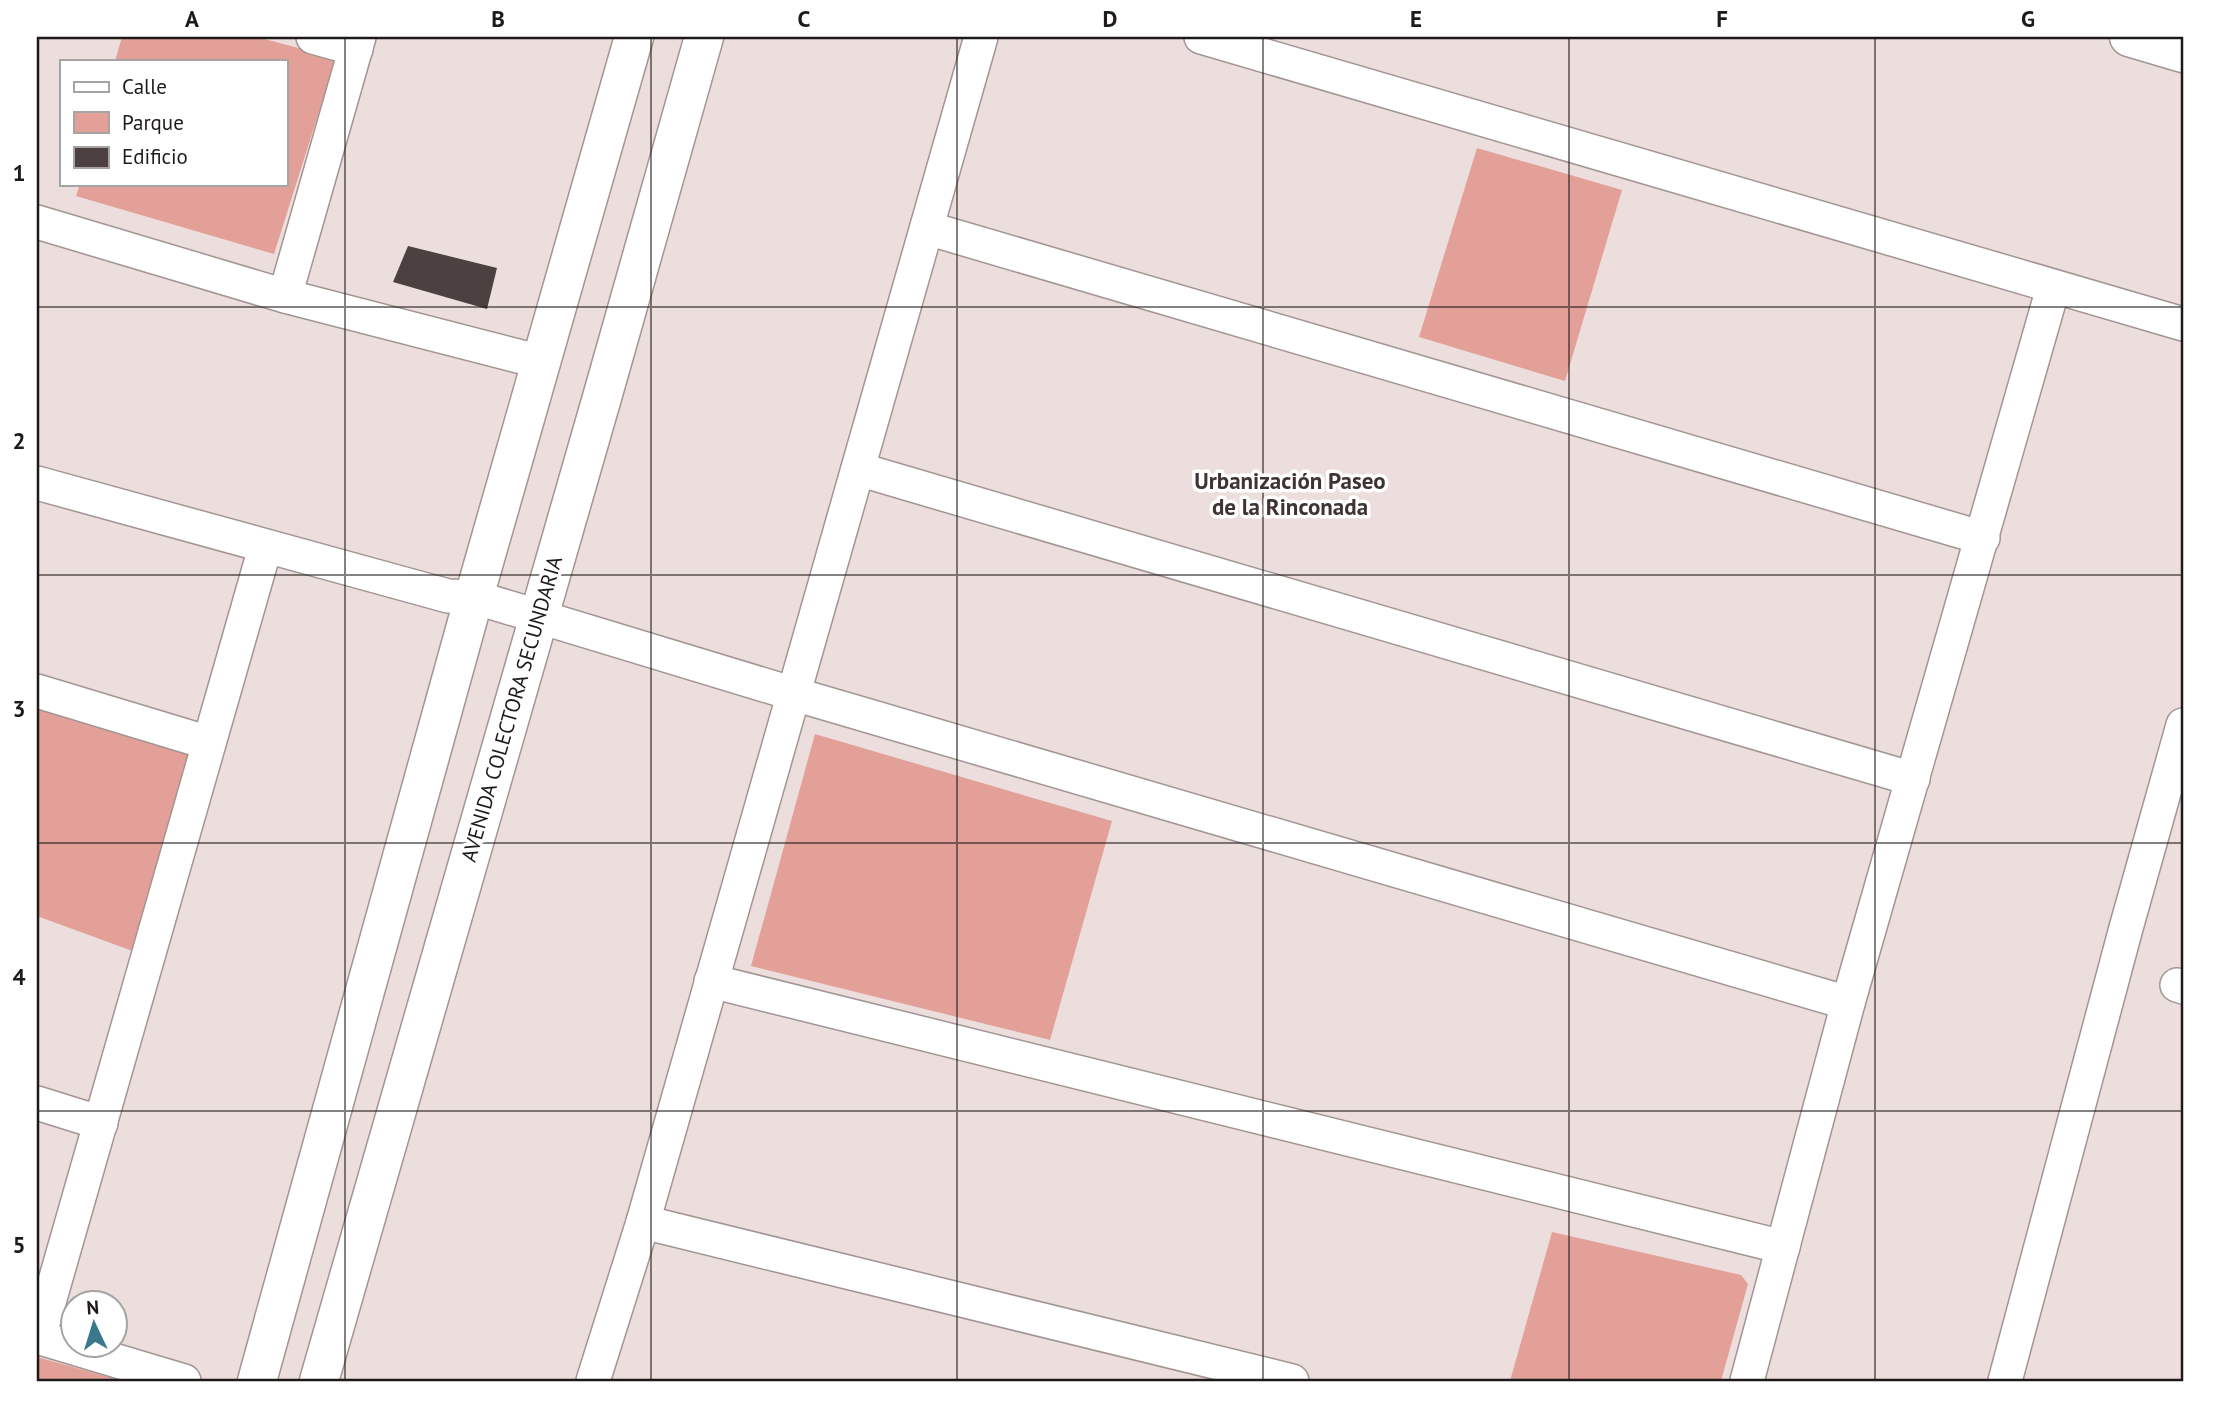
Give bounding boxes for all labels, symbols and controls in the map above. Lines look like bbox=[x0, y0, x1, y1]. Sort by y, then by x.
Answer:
text: A bbox=[185, 4, 199, 33]
text: B bbox=[491, 4, 505, 33]
text: C bbox=[798, 4, 811, 33]
text: D bbox=[1103, 4, 1117, 33]
text: E bbox=[1410, 4, 1422, 33]
text: F bbox=[1716, 4, 1728, 33]
text: G bbox=[2021, 4, 2035, 33]
legend bbox=[60, 60, 287, 186]
text: Calle bbox=[122, 73, 167, 100]
text: Parque bbox=[122, 109, 184, 136]
text: Edificio bbox=[122, 143, 188, 170]
text: 1 bbox=[12, 158, 26, 187]
text: 2 bbox=[12, 426, 26, 455]
district label: Urbanización Paseo de la Rinconada bbox=[1194, 466, 1386, 521]
street label: AVENIDA COLECTORA SECUNDARIA bbox=[455, 552, 568, 865]
text: 3 bbox=[12, 694, 26, 723]
text: 4 bbox=[12, 962, 26, 991]
text: 5 bbox=[12, 1230, 26, 1259]
north arrow bbox=[60, 1288, 130, 1358]
text: N bbox=[86, 1295, 100, 1319]

